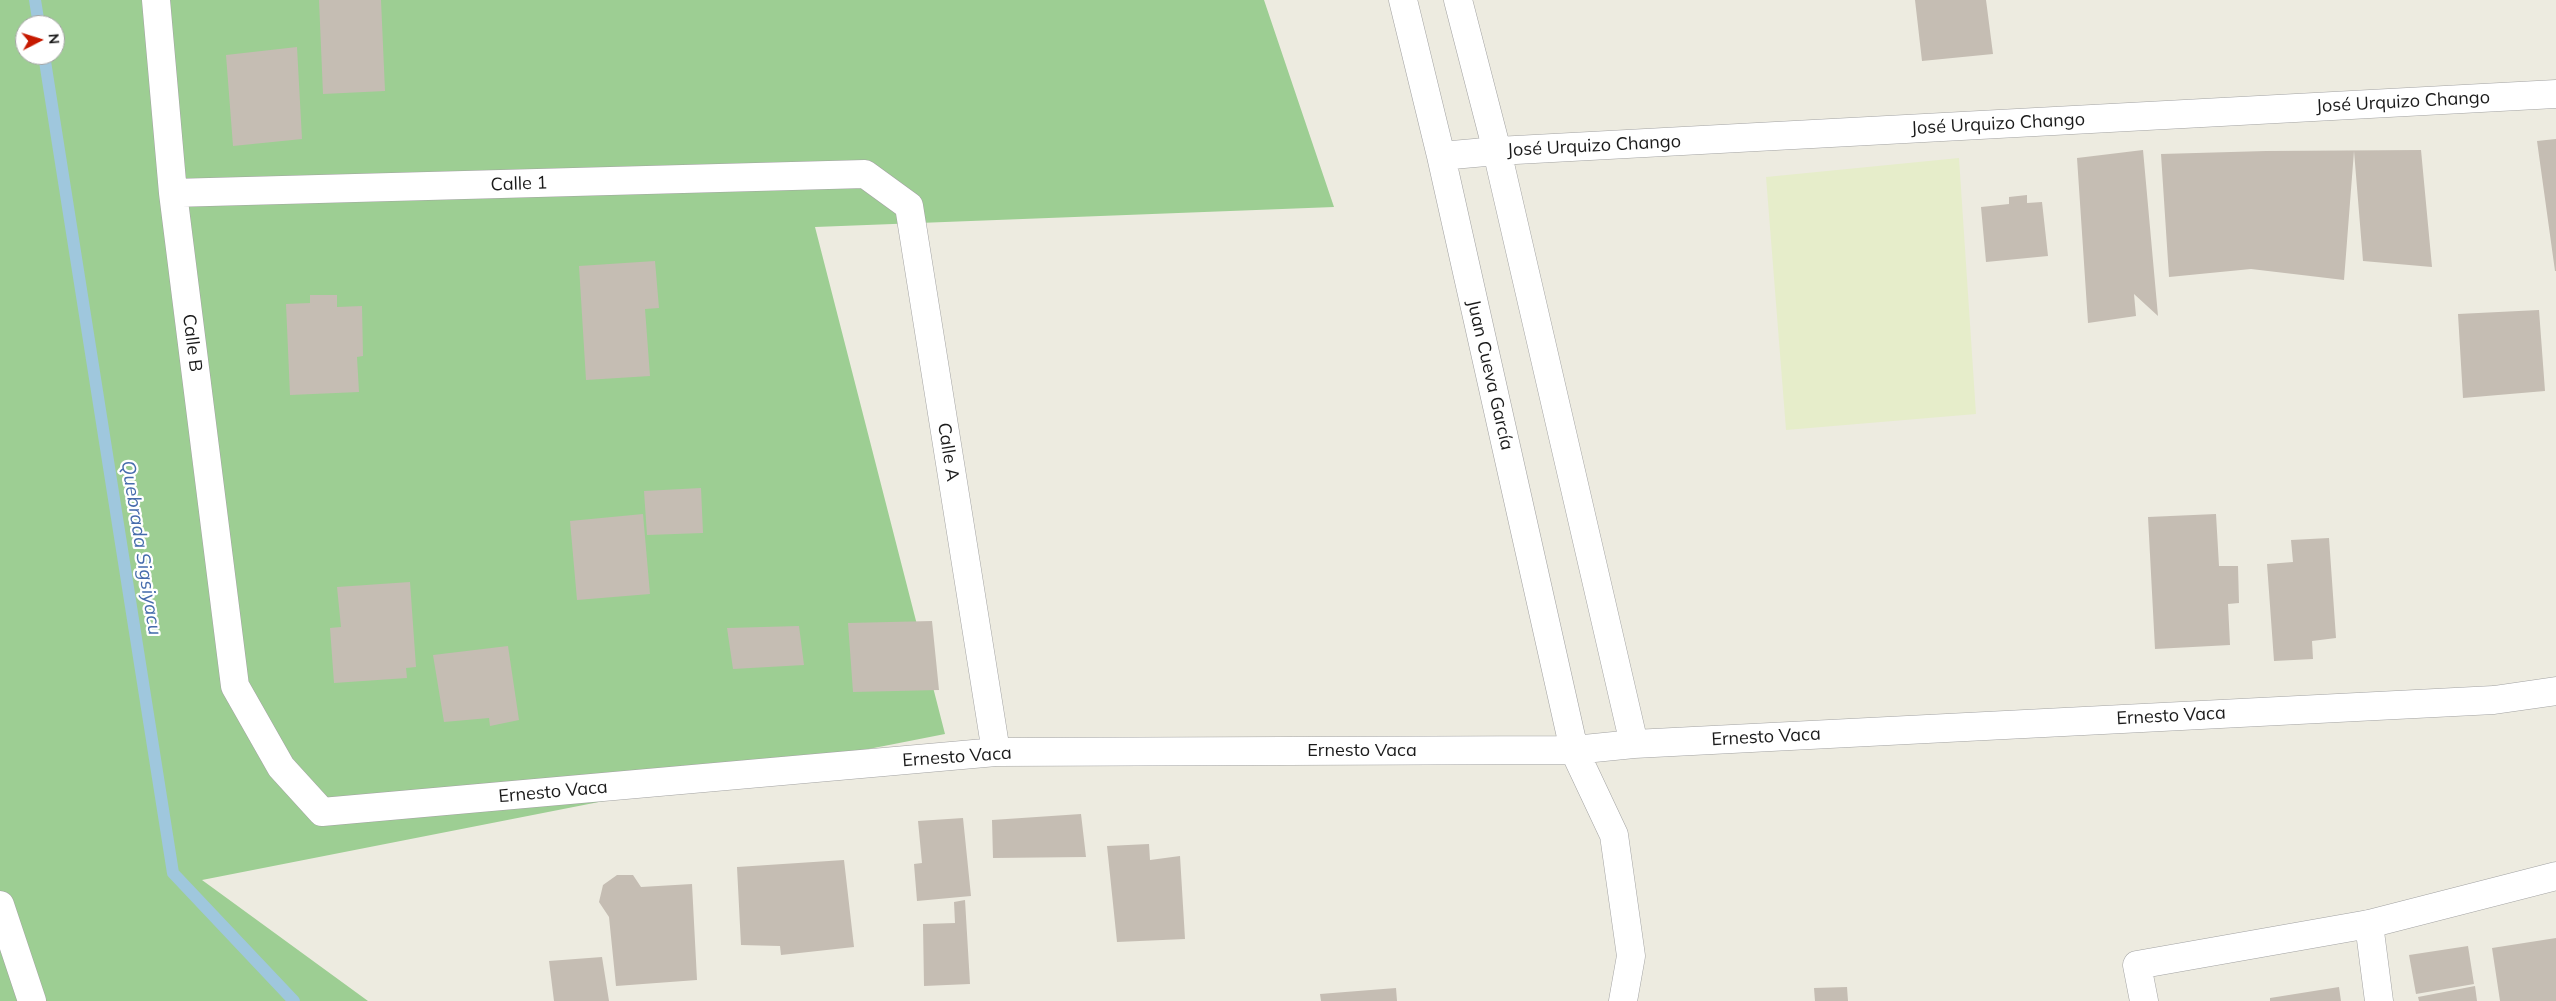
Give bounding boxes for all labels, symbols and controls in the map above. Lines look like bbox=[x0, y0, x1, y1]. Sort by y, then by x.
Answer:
north arrow bbox=[15, 15, 65, 65]
text: N bbox=[45, 33, 63, 45]
street label: José Urquizo Chango bbox=[2315, 87, 2491, 117]
street label: José Urquizo Chango bbox=[1910, 109, 2086, 139]
street label: José Urquizo Chango bbox=[1506, 131, 1682, 161]
street label: Calle 1 bbox=[490, 172, 548, 196]
street label: Juan Cueva García bbox=[1462, 298, 1518, 452]
street label: Calle B bbox=[178, 313, 206, 373]
street label: Calle A bbox=[933, 421, 963, 483]
water label: Quebrada Sigsiyacu bbox=[116, 459, 166, 637]
street label: Ernesto Vaca bbox=[2116, 702, 2226, 730]
street label: Ernesto Vaca bbox=[1711, 723, 1821, 751]
street label: Ernesto Vaca bbox=[1307, 740, 1417, 762]
street label: Ernesto Vaca bbox=[902, 742, 1012, 772]
street label: Ernesto Vaca bbox=[498, 776, 608, 808]

